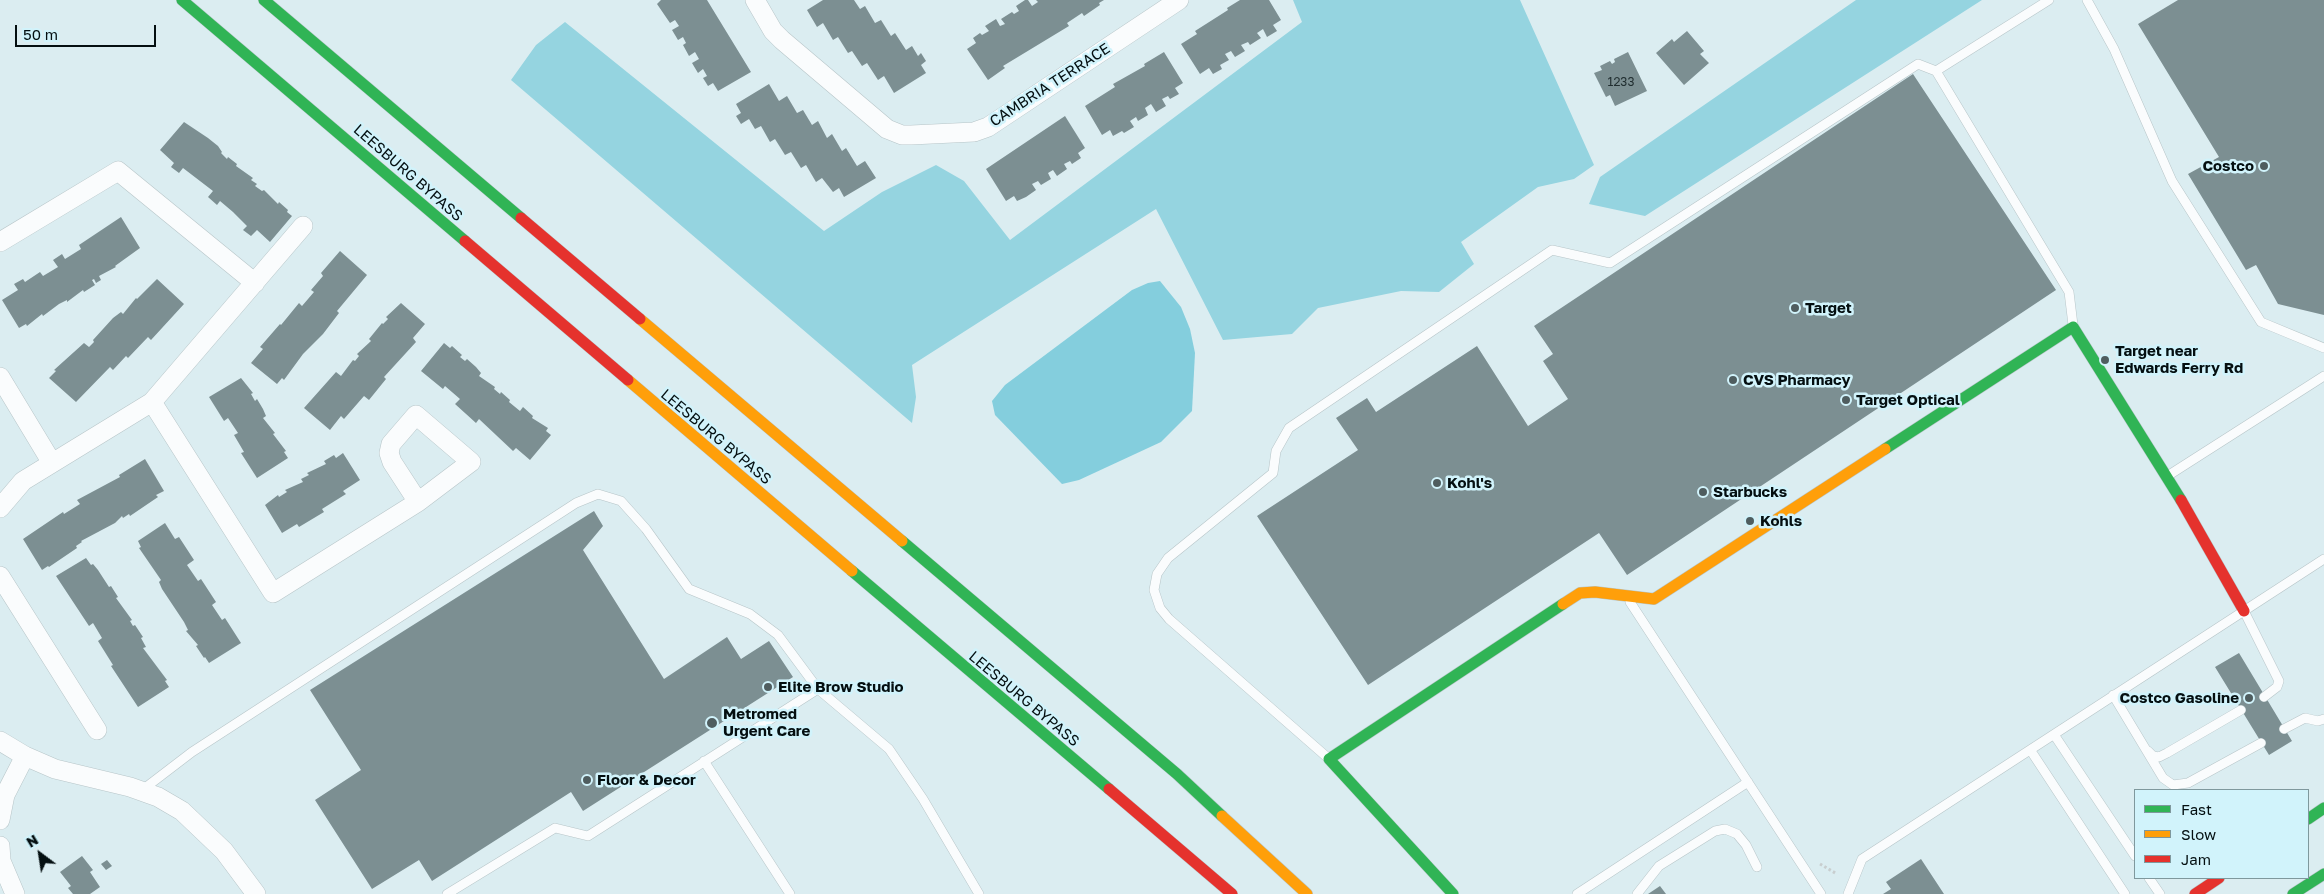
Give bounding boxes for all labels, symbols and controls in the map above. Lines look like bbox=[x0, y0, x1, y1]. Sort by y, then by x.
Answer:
scale bar bbox=[18, 15, 159, 47]
text: 50 m bbox=[23, 25, 58, 43]
street label: CAMBRIA TERRACE bbox=[987, 39, 1113, 131]
house number: 1233 bbox=[1608, 75, 1634, 89]
street label: LEESBURG BYPASS bbox=[350, 121, 466, 225]
place label: Costco bbox=[2202, 157, 2254, 175]
marker: Costco bbox=[2258, 160, 2270, 172]
place label: Target bbox=[1805, 299, 1852, 317]
marker: Target bbox=[1789, 302, 1801, 314]
place label: Target near Edwards Ferry Rd bbox=[2115, 342, 2243, 377]
marker: Target near Edwards Ferry Rd bbox=[2099, 354, 2111, 366]
place label: CVS Pharmacy bbox=[1743, 371, 1850, 389]
marker: CVS Pharmacy bbox=[1727, 374, 1739, 386]
street label: LEESBURG BYPASS bbox=[657, 386, 775, 488]
place label: Target Optical bbox=[1856, 391, 1960, 409]
marker: Target Optical bbox=[1840, 394, 1852, 406]
place label: Kohl's bbox=[1447, 474, 1492, 492]
marker: Kohl's bbox=[1431, 477, 1443, 489]
place label: Starbucks bbox=[1713, 483, 1787, 501]
marker: Starbucks bbox=[1697, 486, 1709, 498]
place label: Kohls bbox=[1760, 512, 1802, 530]
marker: Kohls bbox=[1744, 515, 1756, 527]
street label: LEESBURG BYPASS bbox=[965, 648, 1083, 750]
place label: Elite Brow Studio bbox=[778, 678, 904, 696]
marker: Elite Brow Studio bbox=[762, 681, 774, 693]
place label: Costco Gasoline bbox=[2119, 689, 2239, 707]
marker: Costco Gasoline bbox=[2243, 692, 2255, 704]
place label: Metromed Urgent Care bbox=[723, 705, 810, 740]
marker: Metromed Urgent Care bbox=[705, 716, 719, 730]
place label: Floor & Decor bbox=[597, 771, 696, 789]
marker: Floor & Decor bbox=[581, 774, 593, 786]
legend bbox=[2134, 789, 2309, 879]
text: Fast bbox=[2181, 800, 2212, 818]
text: Slow bbox=[2181, 825, 2216, 843]
north arrow bbox=[15, 829, 65, 879]
text: N bbox=[23, 831, 41, 851]
text: Jam bbox=[2181, 850, 2211, 868]

